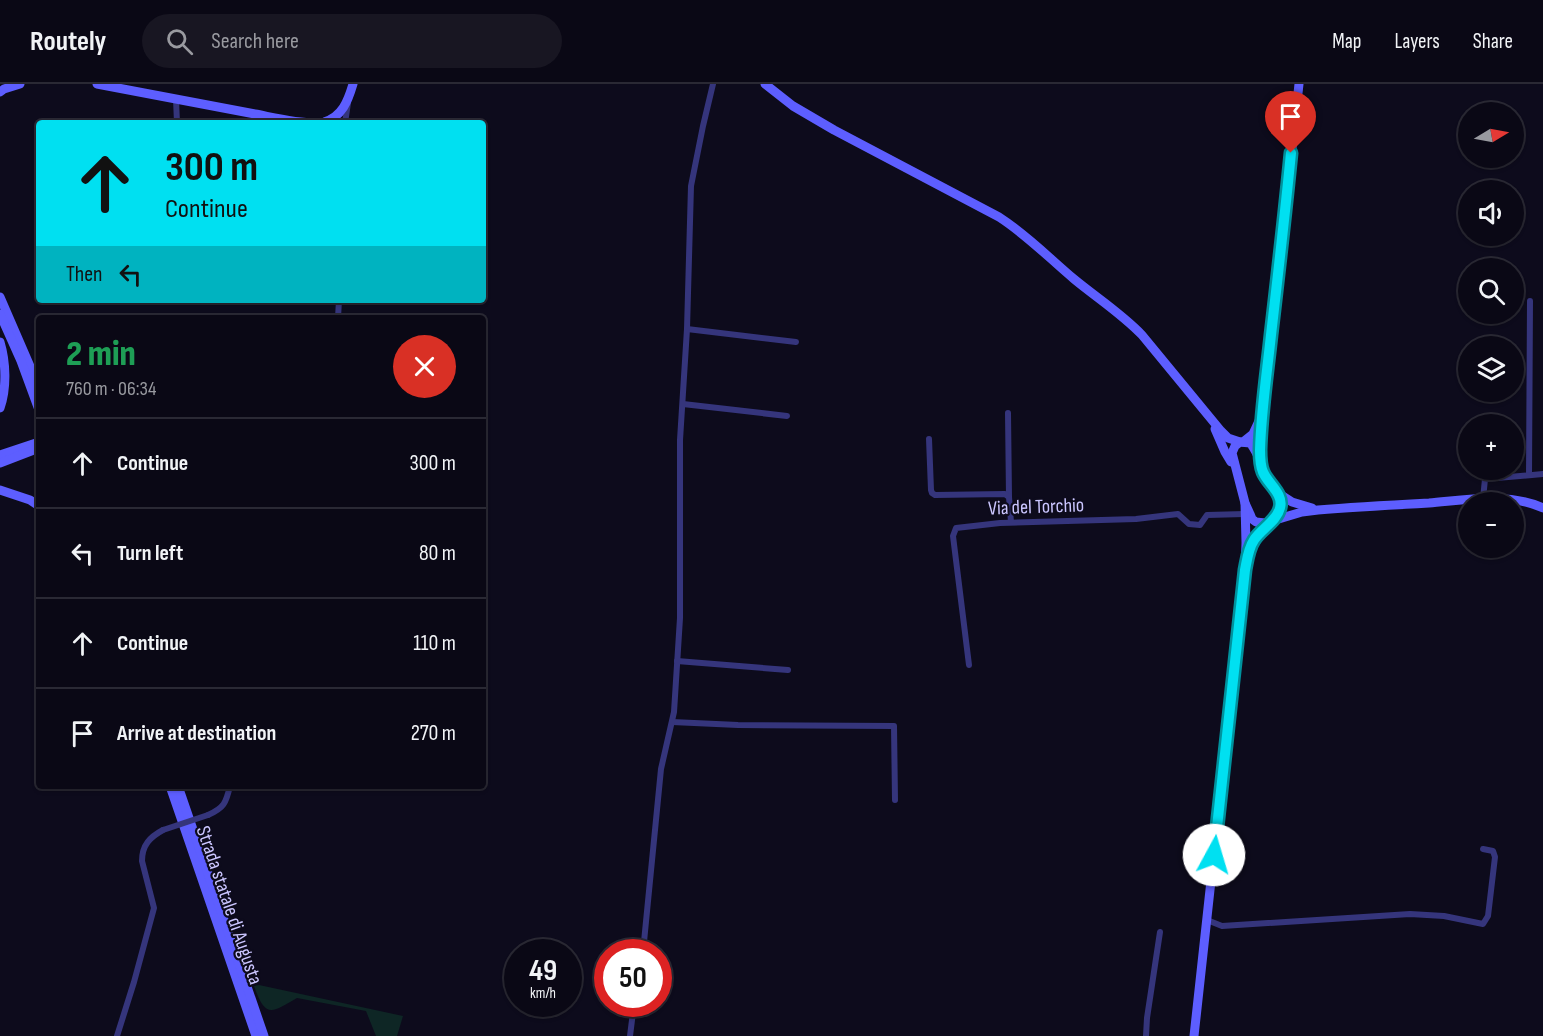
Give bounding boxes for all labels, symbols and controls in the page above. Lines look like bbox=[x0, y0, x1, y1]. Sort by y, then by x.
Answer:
search box bbox=[142, 14, 562, 68]
text: Routely bbox=[30, 25, 106, 58]
icon: search bbox=[163, 25, 196, 58]
text: Search here bbox=[211, 28, 299, 55]
text: Map bbox=[1332, 29, 1361, 54]
text: Layers bbox=[1394, 29, 1440, 54]
text: Share bbox=[1473, 29, 1513, 54]
pin bbox=[1265, 91, 1316, 153]
icon: arrive bbox=[1274, 100, 1307, 133]
north arrow bbox=[1458, 102, 1524, 168]
map controls bbox=[1458, 102, 1524, 558]
text: 300 m bbox=[165, 142, 258, 193]
icon: ahead bbox=[66, 144, 144, 222]
button: sound bbox=[1458, 180, 1524, 246]
text: Continue bbox=[165, 193, 248, 225]
icon: left bbox=[114, 258, 147, 291]
button: search bbox=[1458, 258, 1524, 324]
text: Then bbox=[66, 261, 102, 288]
text: 2 min bbox=[66, 333, 136, 376]
button: close bbox=[393, 335, 456, 398]
button: layers bbox=[1458, 336, 1524, 402]
text: 760 m · 06:34 bbox=[66, 377, 156, 401]
button: + bbox=[1458, 414, 1524, 480]
icon: ahead bbox=[66, 447, 99, 480]
text: Continue bbox=[117, 450, 188, 477]
text: 300 m bbox=[410, 450, 456, 477]
button: − bbox=[1458, 492, 1524, 558]
street label: Via del Torchio bbox=[988, 493, 1084, 521]
icon: left bbox=[66, 537, 99, 570]
text: Turn left bbox=[117, 540, 183, 567]
text: 80 m bbox=[419, 540, 456, 567]
icon: ahead bbox=[66, 627, 99, 660]
text: Continue bbox=[117, 630, 188, 657]
text: 110 m bbox=[413, 630, 456, 657]
icon: arrive bbox=[66, 717, 99, 750]
text: Arrive at destination bbox=[117, 720, 276, 747]
text: 270 m bbox=[411, 720, 456, 747]
street label: Strada statale di Augusta bbox=[191, 823, 267, 988]
position arrow bbox=[1182, 823, 1246, 887]
speed limit sign: 50 bbox=[594, 939, 672, 1017]
text: 49 bbox=[529, 953, 557, 989]
text: km/h bbox=[530, 984, 556, 1003]

